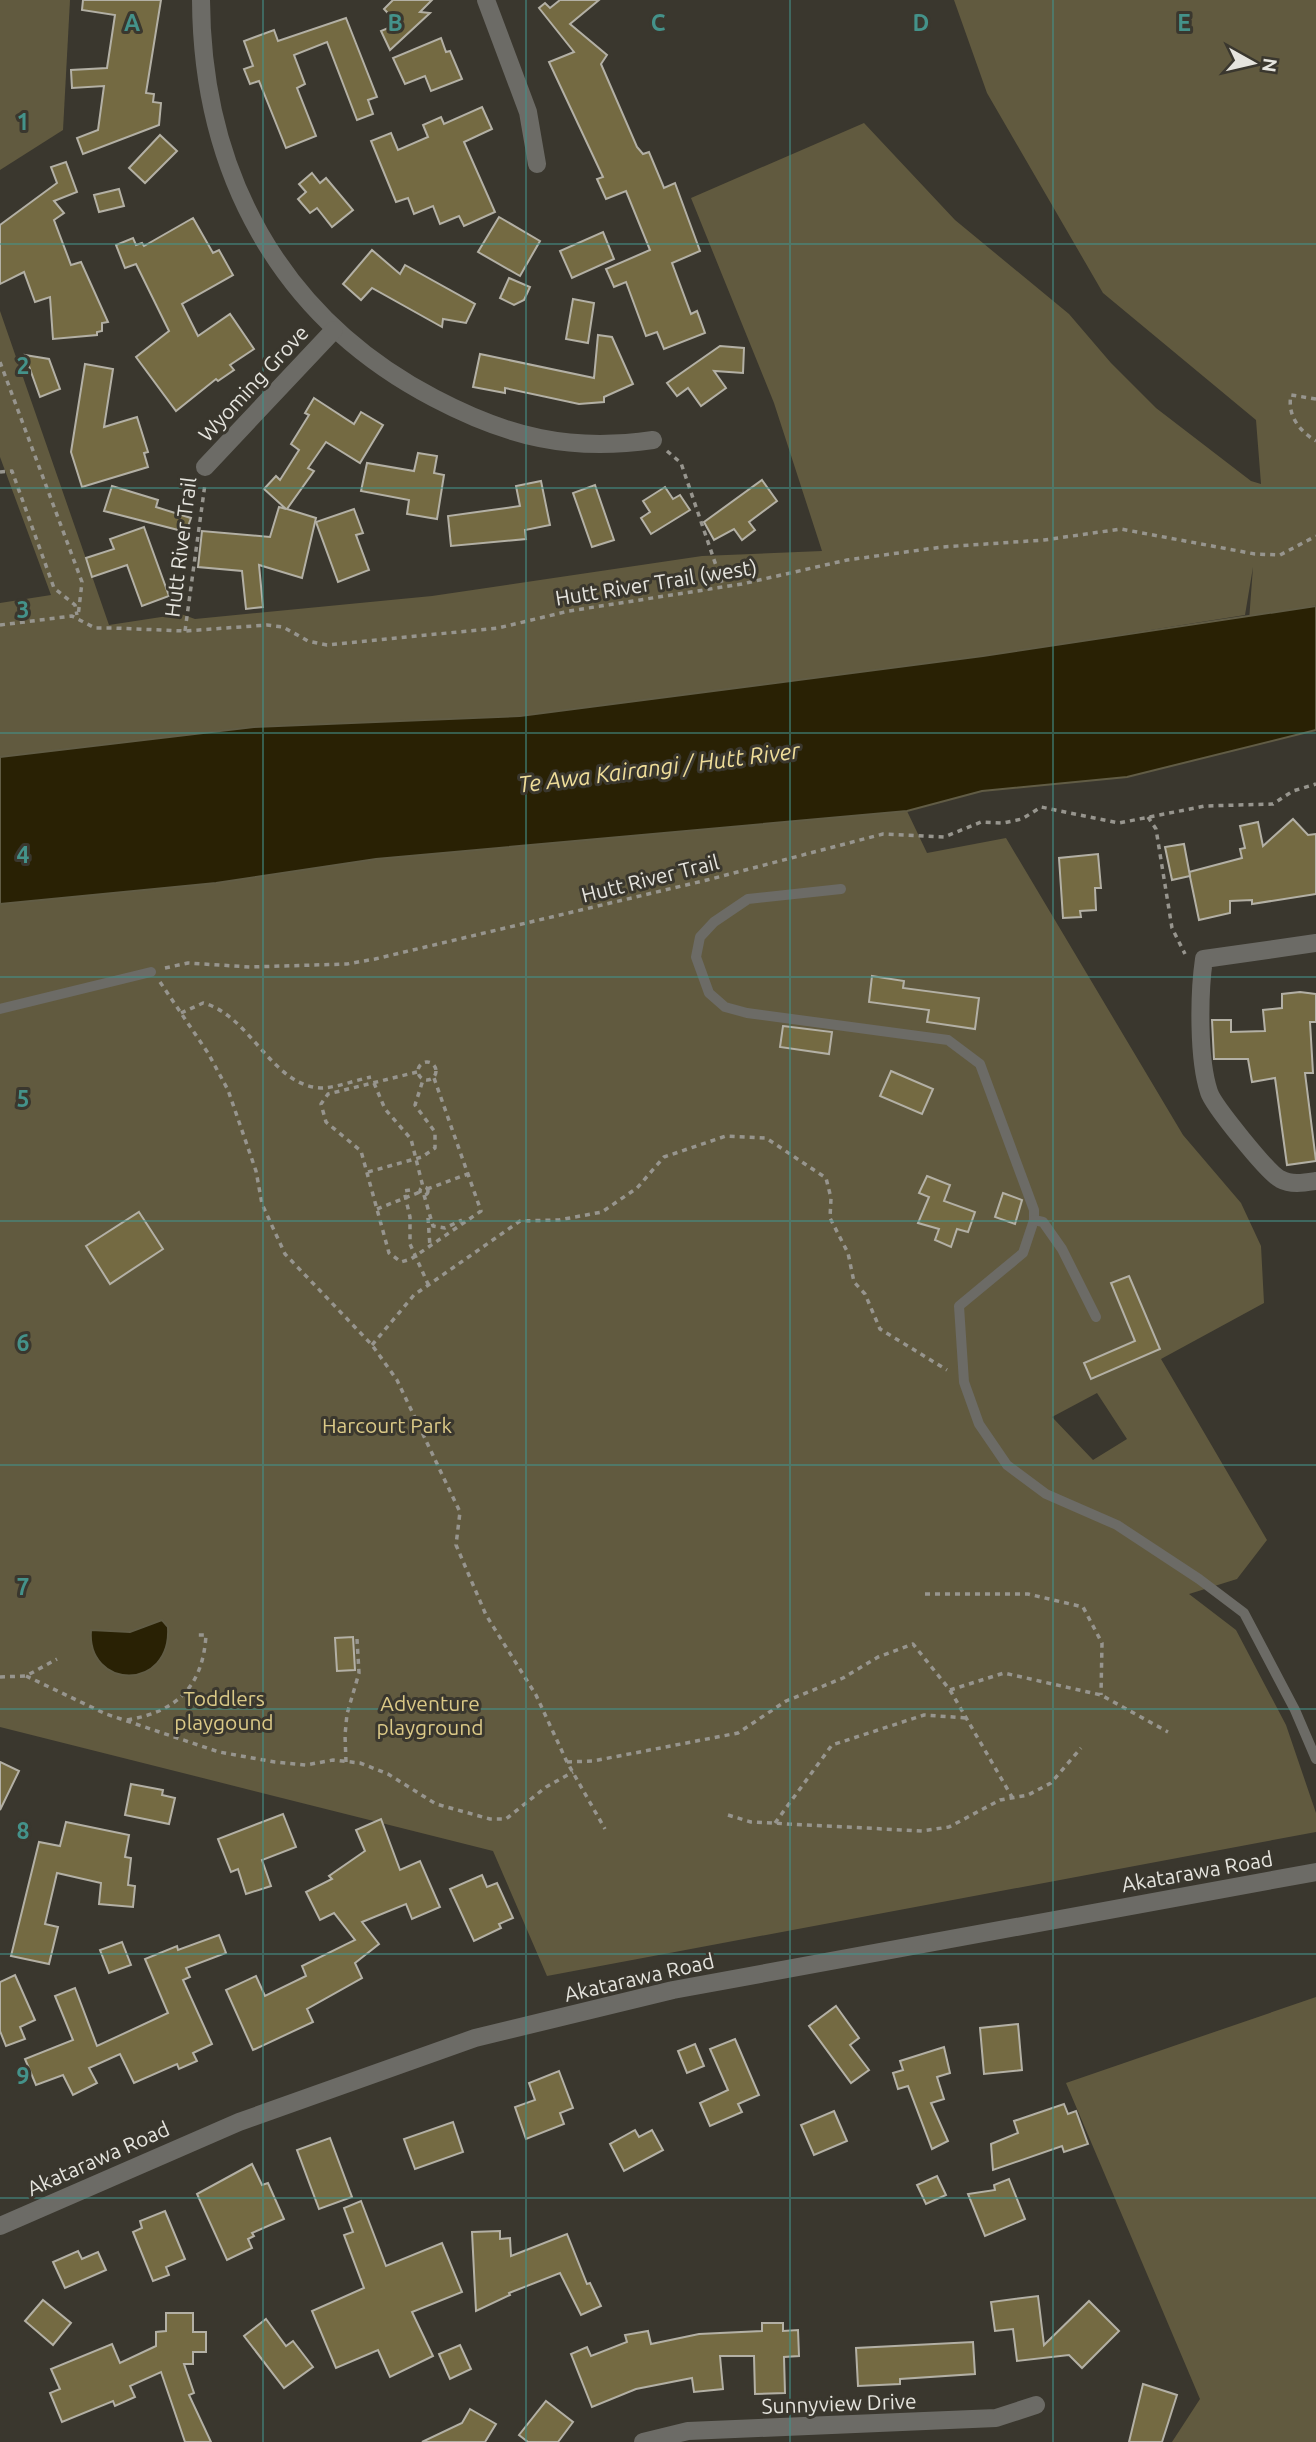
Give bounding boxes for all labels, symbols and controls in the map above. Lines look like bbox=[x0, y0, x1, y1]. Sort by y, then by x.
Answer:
text: A bbox=[124, 10, 140, 35]
text: B bbox=[387, 10, 403, 35]
text: C bbox=[651, 10, 666, 35]
text: D bbox=[913, 10, 929, 35]
text: E bbox=[1177, 10, 1191, 35]
north arrow bbox=[1218, 28, 1288, 98]
text: N bbox=[1258, 57, 1282, 74]
text: 1 bbox=[17, 109, 29, 134]
street label: Wyoming Grove bbox=[193, 320, 313, 446]
text: 2 bbox=[17, 353, 29, 378]
street label: Hutt River Trail bbox=[159, 476, 201, 618]
street label: Hutt River Trail (west) bbox=[553, 554, 759, 610]
text: 3 bbox=[17, 597, 29, 622]
water label: Te Awa Kairangi / Hutt River bbox=[517, 737, 802, 797]
text: 4 bbox=[17, 842, 30, 867]
street label: Hutt River Trail bbox=[579, 849, 721, 907]
text: 5 bbox=[17, 1086, 29, 1111]
text: 6 bbox=[17, 1330, 30, 1355]
park label: Harcourt Park bbox=[322, 1413, 452, 1437]
text: 7 bbox=[17, 1574, 29, 1599]
park label: Toddlers playgound bbox=[174, 1686, 274, 1734]
park label: Adventure playground bbox=[376, 1691, 484, 1739]
text: 8 bbox=[17, 1818, 29, 1843]
street label: Akatarawa Road bbox=[1120, 1846, 1274, 1896]
street label: Akatarawa Road bbox=[562, 1948, 716, 2006]
text: 9 bbox=[17, 2063, 29, 2088]
street label: Akatarawa Road bbox=[23, 2116, 173, 2200]
street label: Sunnyview Drive bbox=[761, 2388, 917, 2418]

